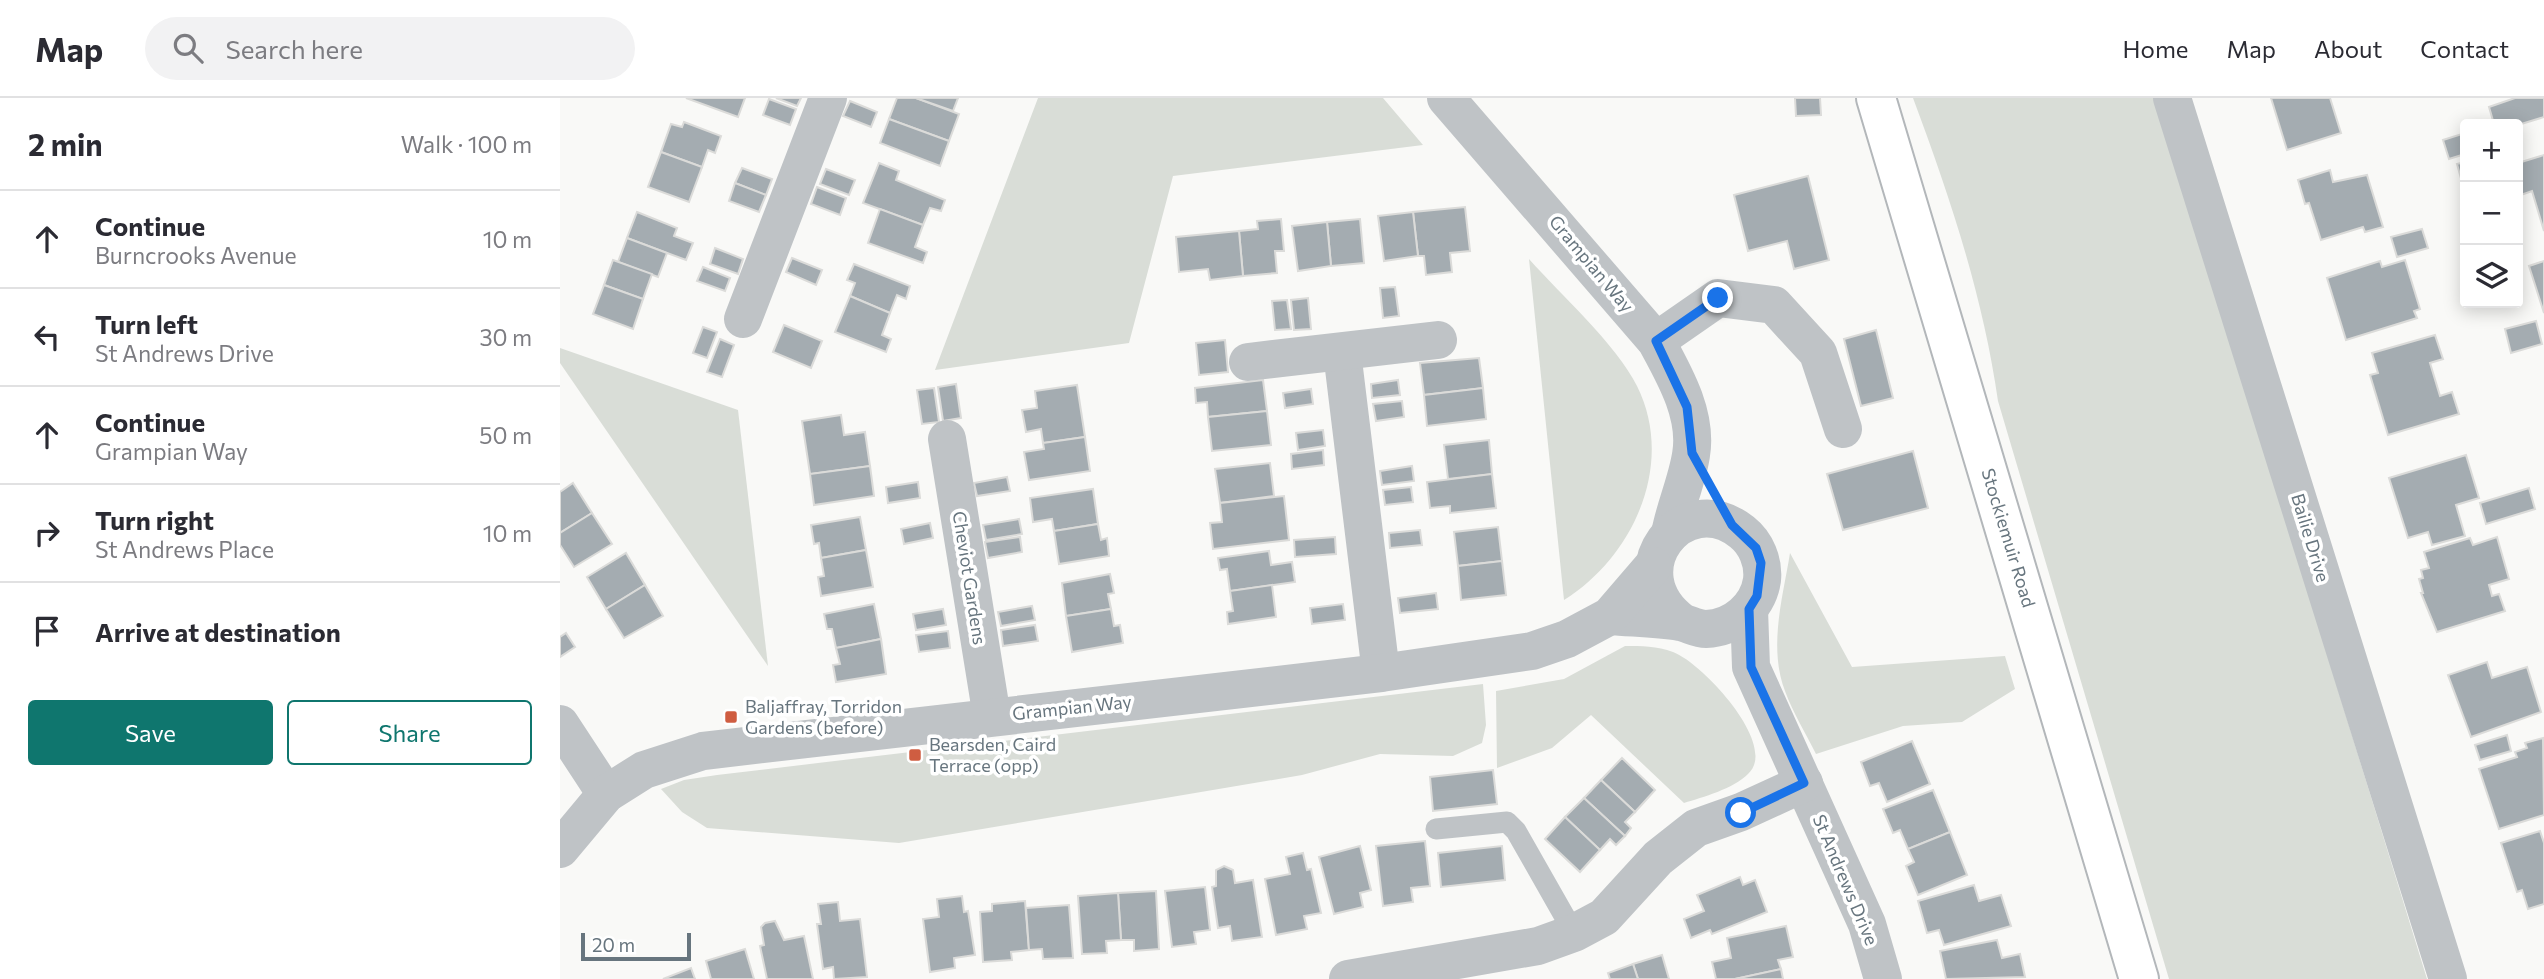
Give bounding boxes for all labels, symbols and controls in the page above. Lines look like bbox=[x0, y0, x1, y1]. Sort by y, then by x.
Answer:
search box bbox=[145, 17, 635, 80]
text: Map bbox=[35, 28, 103, 69]
icon: search bbox=[169, 29, 207, 67]
text: Search here bbox=[225, 33, 363, 64]
text: Home bbox=[2123, 34, 2189, 63]
text: Map bbox=[2227, 34, 2276, 63]
text: About bbox=[2314, 34, 2382, 63]
text: Contact bbox=[2420, 34, 2509, 63]
map controls bbox=[2460, 119, 2523, 308]
button: + bbox=[2460, 119, 2523, 182]
text: 2 min bbox=[28, 125, 103, 162]
text: Walk · 100 m bbox=[401, 130, 532, 158]
button: − bbox=[2460, 182, 2523, 245]
text: Continue bbox=[95, 210, 205, 241]
street label: Grampian Way bbox=[1545, 210, 1639, 316]
icon: ahead bbox=[28, 220, 66, 258]
text: 10 m bbox=[483, 225, 532, 253]
text: Burncrooks Avenue bbox=[95, 241, 297, 269]
button: layers bbox=[2460, 245, 2523, 308]
route end bbox=[1702, 282, 1733, 313]
text: Turn left bbox=[95, 308, 198, 339]
icon: left bbox=[28, 318, 66, 356]
text: 30 m bbox=[479, 323, 532, 351]
text: St Andrews Drive bbox=[95, 339, 274, 367]
text: Continue bbox=[95, 406, 205, 437]
icon: ahead bbox=[28, 416, 66, 454]
text: 50 m bbox=[479, 421, 532, 449]
text: Grampian Way bbox=[95, 437, 248, 465]
street label: Stockiemuir Road bbox=[1977, 466, 2041, 610]
street label: Bailie Drive bbox=[2287, 491, 2335, 585]
text: Turn right bbox=[95, 504, 214, 535]
street label: Cheviot Gardens bbox=[949, 509, 991, 646]
icon: right bbox=[28, 514, 66, 552]
text: 10 m bbox=[483, 519, 532, 547]
text: St Andrews Place bbox=[95, 535, 274, 563]
icon: arrive bbox=[28, 612, 66, 650]
text: Arrive at destination bbox=[95, 616, 341, 647]
street label: Grampian Way bbox=[1011, 690, 1133, 724]
place label: Baljaffray, Torridon Gardens (before) bbox=[745, 695, 902, 738]
button: Save bbox=[28, 700, 273, 765]
button: Share bbox=[287, 700, 532, 765]
marker: Baljaffray, Torridon Gardens (before) bbox=[723, 709, 739, 725]
place label: Bearsden, Caird Terrace (opp) bbox=[929, 733, 1056, 776]
marker: Bearsden, Caird Terrace (opp) bbox=[907, 747, 923, 763]
route start bbox=[1725, 797, 1756, 828]
street label: St Andrews Drive bbox=[1808, 811, 1883, 948]
scale bar bbox=[581, 930, 691, 962]
text: 20 m bbox=[592, 933, 635, 956]

